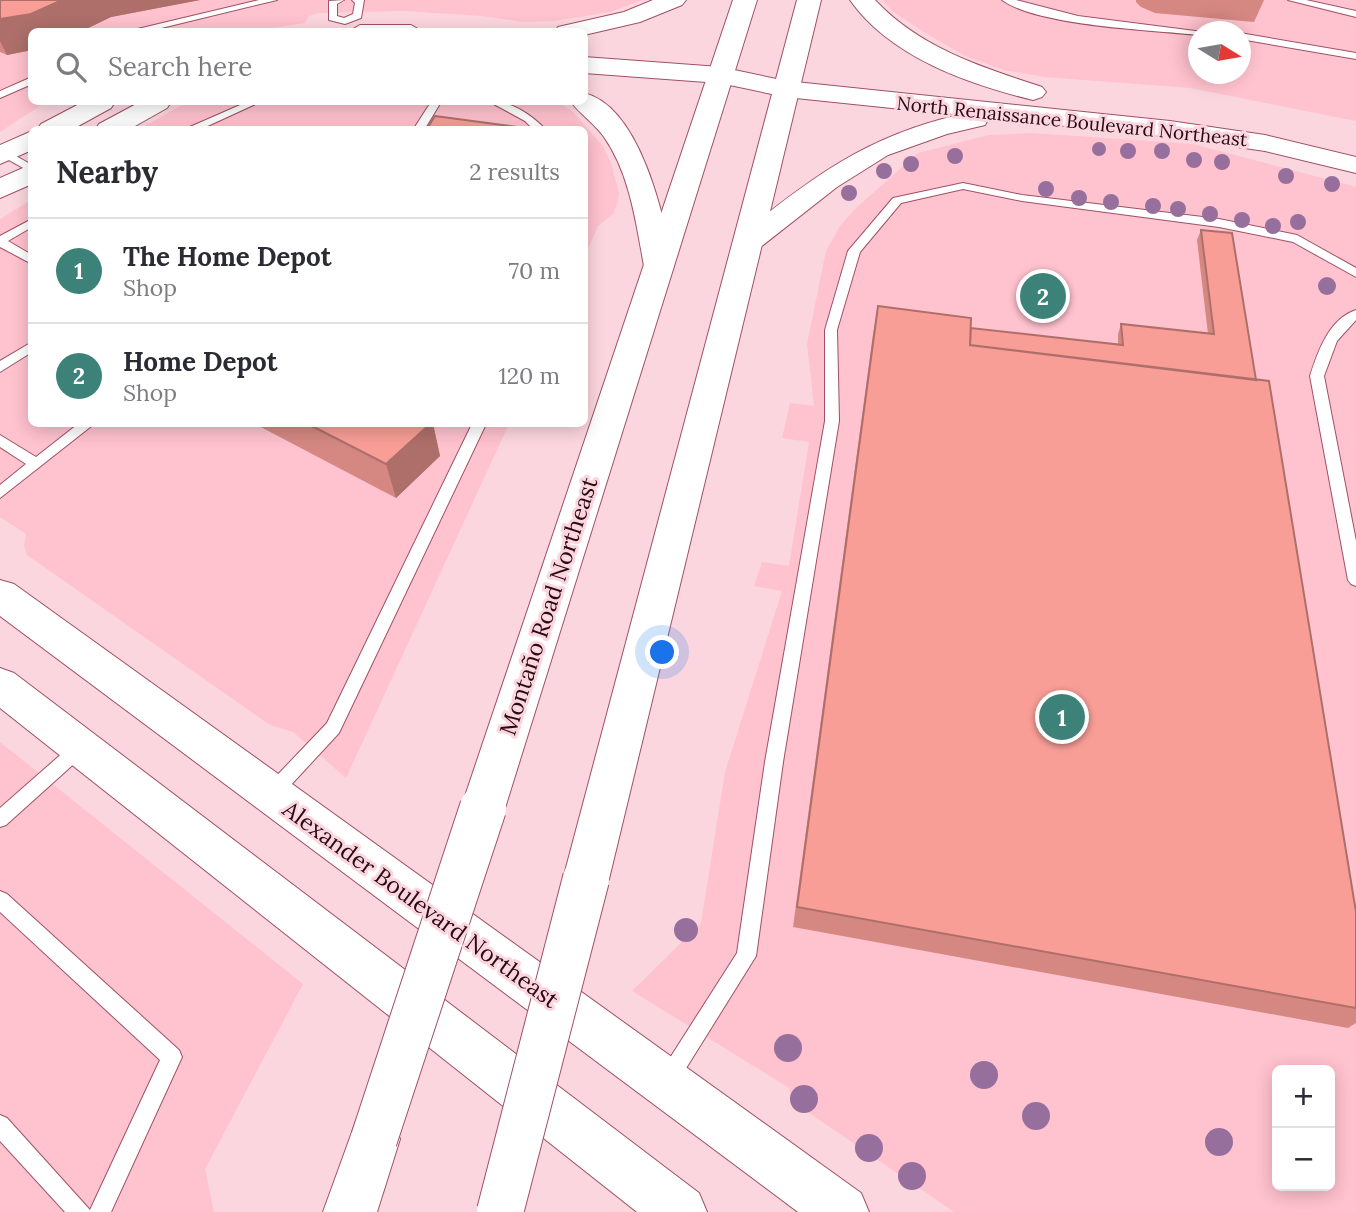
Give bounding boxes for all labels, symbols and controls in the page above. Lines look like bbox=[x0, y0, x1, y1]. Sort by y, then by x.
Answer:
north arrow bbox=[1188, 21, 1251, 84]
search box bbox=[28, 28, 588, 105]
icon: search bbox=[52, 48, 90, 86]
text: Search here bbox=[108, 50, 252, 83]
street label: North Renaissance Boulevard Northeast bbox=[895, 91, 1249, 151]
text: Nearby bbox=[56, 153, 158, 191]
text: 2 results bbox=[469, 157, 560, 186]
text: The Home Depot bbox=[123, 240, 331, 273]
text: 1 bbox=[74, 256, 84, 285]
text: 70 m bbox=[509, 256, 560, 285]
pin: 2 bbox=[1020, 270, 1066, 322]
text: Shop bbox=[123, 273, 177, 302]
text: Home Depot bbox=[123, 345, 278, 378]
text: 2 bbox=[73, 361, 85, 390]
text: 120 m bbox=[498, 361, 560, 390]
text: Shop bbox=[123, 378, 177, 407]
street label: Montaño Road Northeast bbox=[493, 473, 603, 738]
your location bbox=[645, 635, 679, 669]
pin: 1 bbox=[1039, 691, 1085, 743]
street label: Alexander Boulevard Northeast bbox=[277, 794, 565, 1014]
map controls bbox=[1272, 1065, 1335, 1191]
button: + bbox=[1272, 1065, 1335, 1128]
button: − bbox=[1272, 1128, 1335, 1191]

